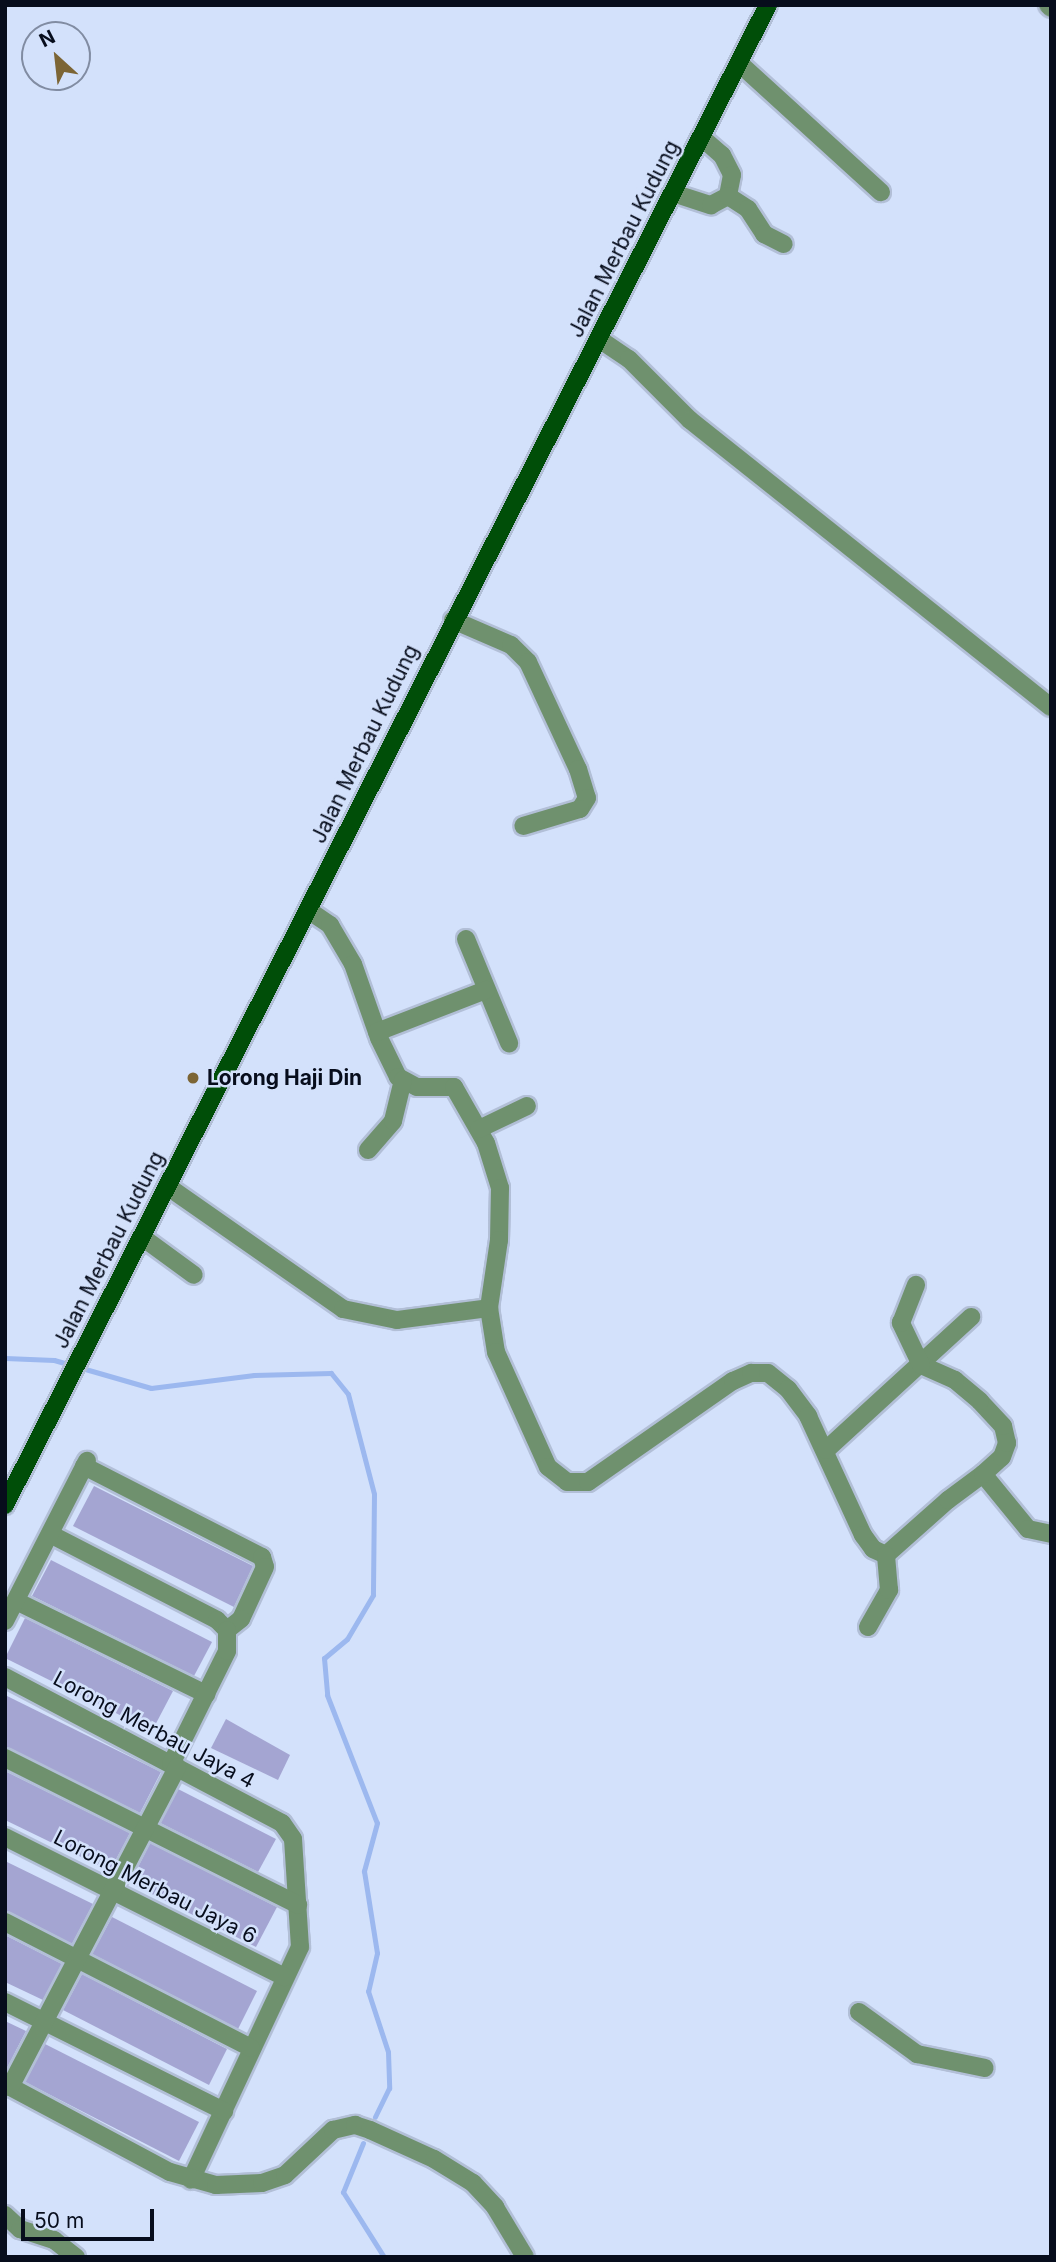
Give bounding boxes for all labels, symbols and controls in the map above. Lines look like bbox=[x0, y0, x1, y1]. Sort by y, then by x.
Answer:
north arrow bbox=[21, 21, 91, 91]
text: N bbox=[35, 25, 59, 52]
street label: Jalan Merbau Kudung bbox=[563, 136, 685, 342]
street label: Jalan Merbau Kudung bbox=[306, 641, 424, 847]
place label: Lorong Haji Din bbox=[207, 1065, 362, 1091]
marker: Lorong Haji Din bbox=[185, 1070, 201, 1086]
street label: Jalan Merbau Kudung bbox=[48, 1147, 170, 1353]
street label: Lorong Merbau Jaya 4 bbox=[49, 1666, 259, 1794]
street label: Lorong Merbau Jaya 6 bbox=[49, 1825, 261, 1949]
scale bar bbox=[24, 2196, 158, 2240]
text: 50 m bbox=[34, 2208, 84, 2233]

